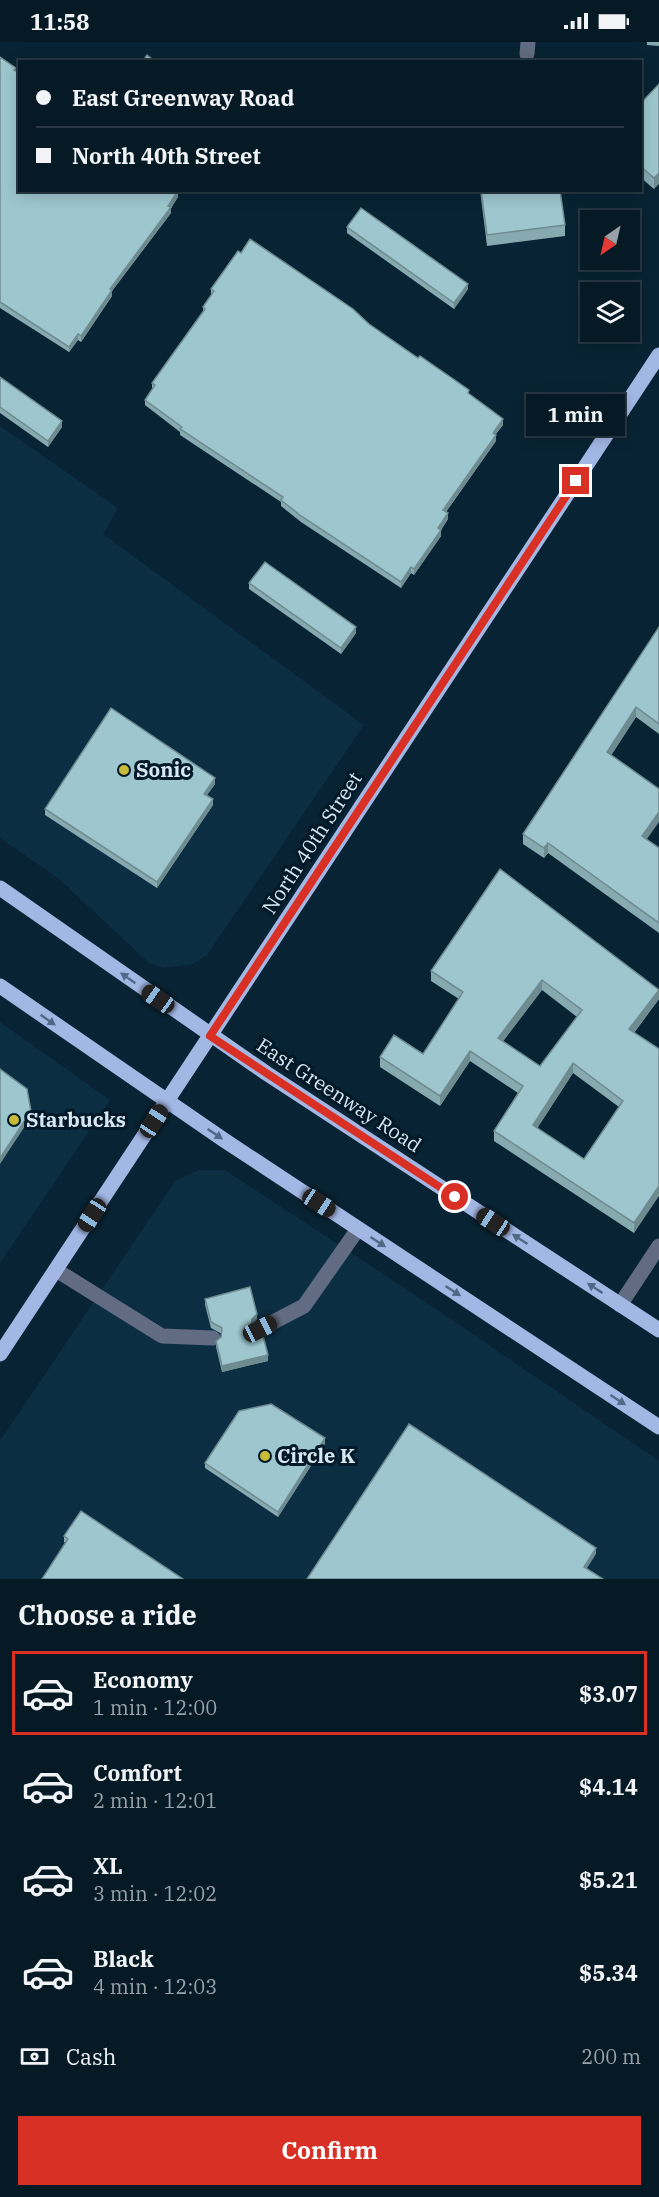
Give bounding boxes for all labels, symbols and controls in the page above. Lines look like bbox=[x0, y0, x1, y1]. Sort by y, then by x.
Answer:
text: 11:58 bbox=[30, 7, 89, 36]
text: East Greenway Road bbox=[72, 83, 294, 112]
text: North 40th Street bbox=[72, 141, 261, 170]
north arrow bbox=[580, 210, 640, 270]
map controls bbox=[580, 210, 640, 342]
button: layers bbox=[580, 282, 640, 342]
callout: 1 min bbox=[526, 394, 626, 436]
text: 1 min bbox=[548, 401, 604, 428]
route end bbox=[562, 467, 589, 494]
place label: Sonic bbox=[136, 756, 191, 783]
marker: Sonic bbox=[117, 763, 131, 777]
street label: North 40th Street bbox=[256, 766, 368, 919]
one-way arrow bbox=[120, 972, 136, 984]
car bbox=[138, 981, 178, 1017]
one-way arrow bbox=[40, 1014, 56, 1025]
street label: East Greenway Road bbox=[252, 1031, 427, 1158]
car bbox=[137, 1101, 171, 1141]
place label: Starbucks bbox=[26, 1106, 126, 1133]
marker: Starbucks bbox=[7, 1113, 21, 1127]
one-way arrow bbox=[207, 1129, 224, 1140]
route start bbox=[441, 1183, 468, 1210]
car bbox=[299, 1186, 339, 1220]
car bbox=[75, 1195, 109, 1235]
car bbox=[473, 1205, 513, 1239]
one-way arrow bbox=[512, 1234, 528, 1245]
one-way arrow bbox=[370, 1236, 386, 1247]
one-way arrow bbox=[587, 1282, 603, 1294]
one-way arrow bbox=[445, 1286, 461, 1297]
car bbox=[240, 1313, 280, 1345]
one-way arrow bbox=[610, 1394, 626, 1406]
place label: Circle K bbox=[277, 1442, 356, 1469]
marker: Circle K bbox=[258, 1449, 272, 1463]
text: Choose a ride bbox=[18, 1597, 197, 1632]
text: Economy bbox=[93, 1665, 193, 1694]
icon: car bbox=[21, 1666, 75, 1720]
text: $3.07 bbox=[579, 1679, 638, 1708]
text: 1 min · 12:00 bbox=[93, 1694, 217, 1721]
text: Comfort bbox=[93, 1758, 182, 1787]
icon: car bbox=[21, 1759, 75, 1813]
text: $4.14 bbox=[579, 1772, 638, 1801]
text: 2 min · 12:01 bbox=[93, 1787, 217, 1814]
text: XL bbox=[93, 1851, 123, 1880]
icon: car bbox=[21, 1852, 75, 1906]
text: $5.21 bbox=[579, 1865, 638, 1894]
text: 3 min · 12:02 bbox=[93, 1880, 217, 1907]
text: Black bbox=[93, 1944, 154, 1973]
icon: car bbox=[21, 1945, 75, 1999]
text: $5.34 bbox=[579, 1958, 638, 1987]
text: 4 min · 12:03 bbox=[93, 1973, 217, 2000]
icon: cash bbox=[18, 2040, 51, 2073]
text: Cash bbox=[66, 2042, 117, 2071]
text: 200 m bbox=[581, 2043, 641, 2070]
button: Confirm bbox=[18, 2116, 641, 2185]

